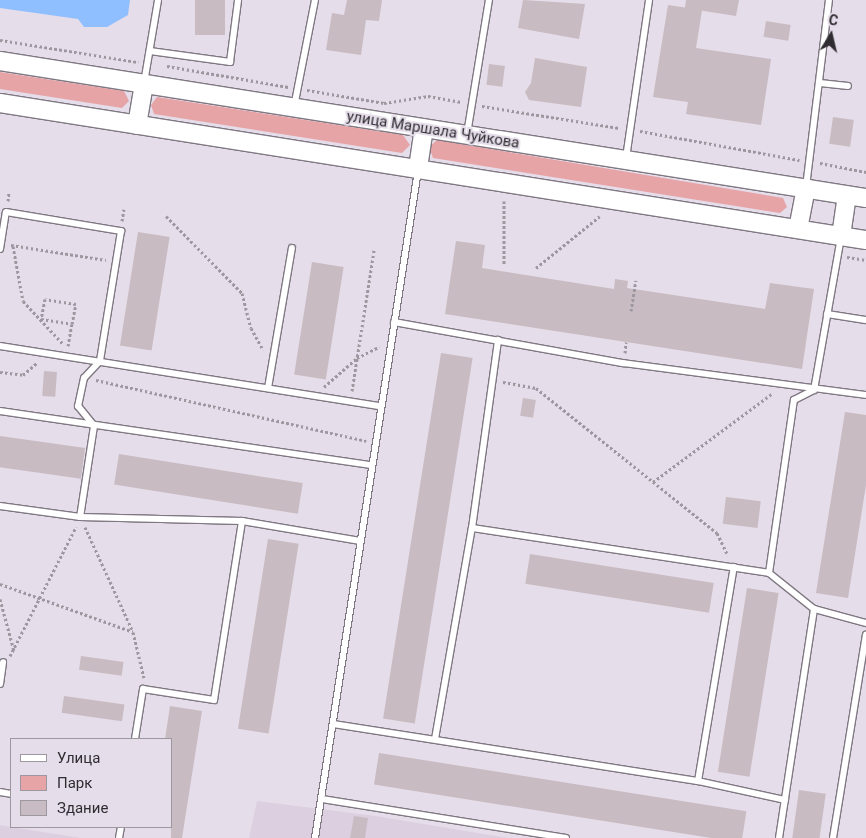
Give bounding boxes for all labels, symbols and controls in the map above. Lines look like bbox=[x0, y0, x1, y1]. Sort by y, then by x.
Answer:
north arrow bbox=[806, 10, 856, 60]
text: С bbox=[828, 12, 839, 29]
street label: улица Маршала Чуйкова bbox=[345, 107, 521, 153]
legend bbox=[10, 738, 172, 828]
text: Улица bbox=[57, 749, 100, 767]
text: Парк bbox=[57, 774, 92, 792]
text: Здание bbox=[57, 799, 108, 817]

